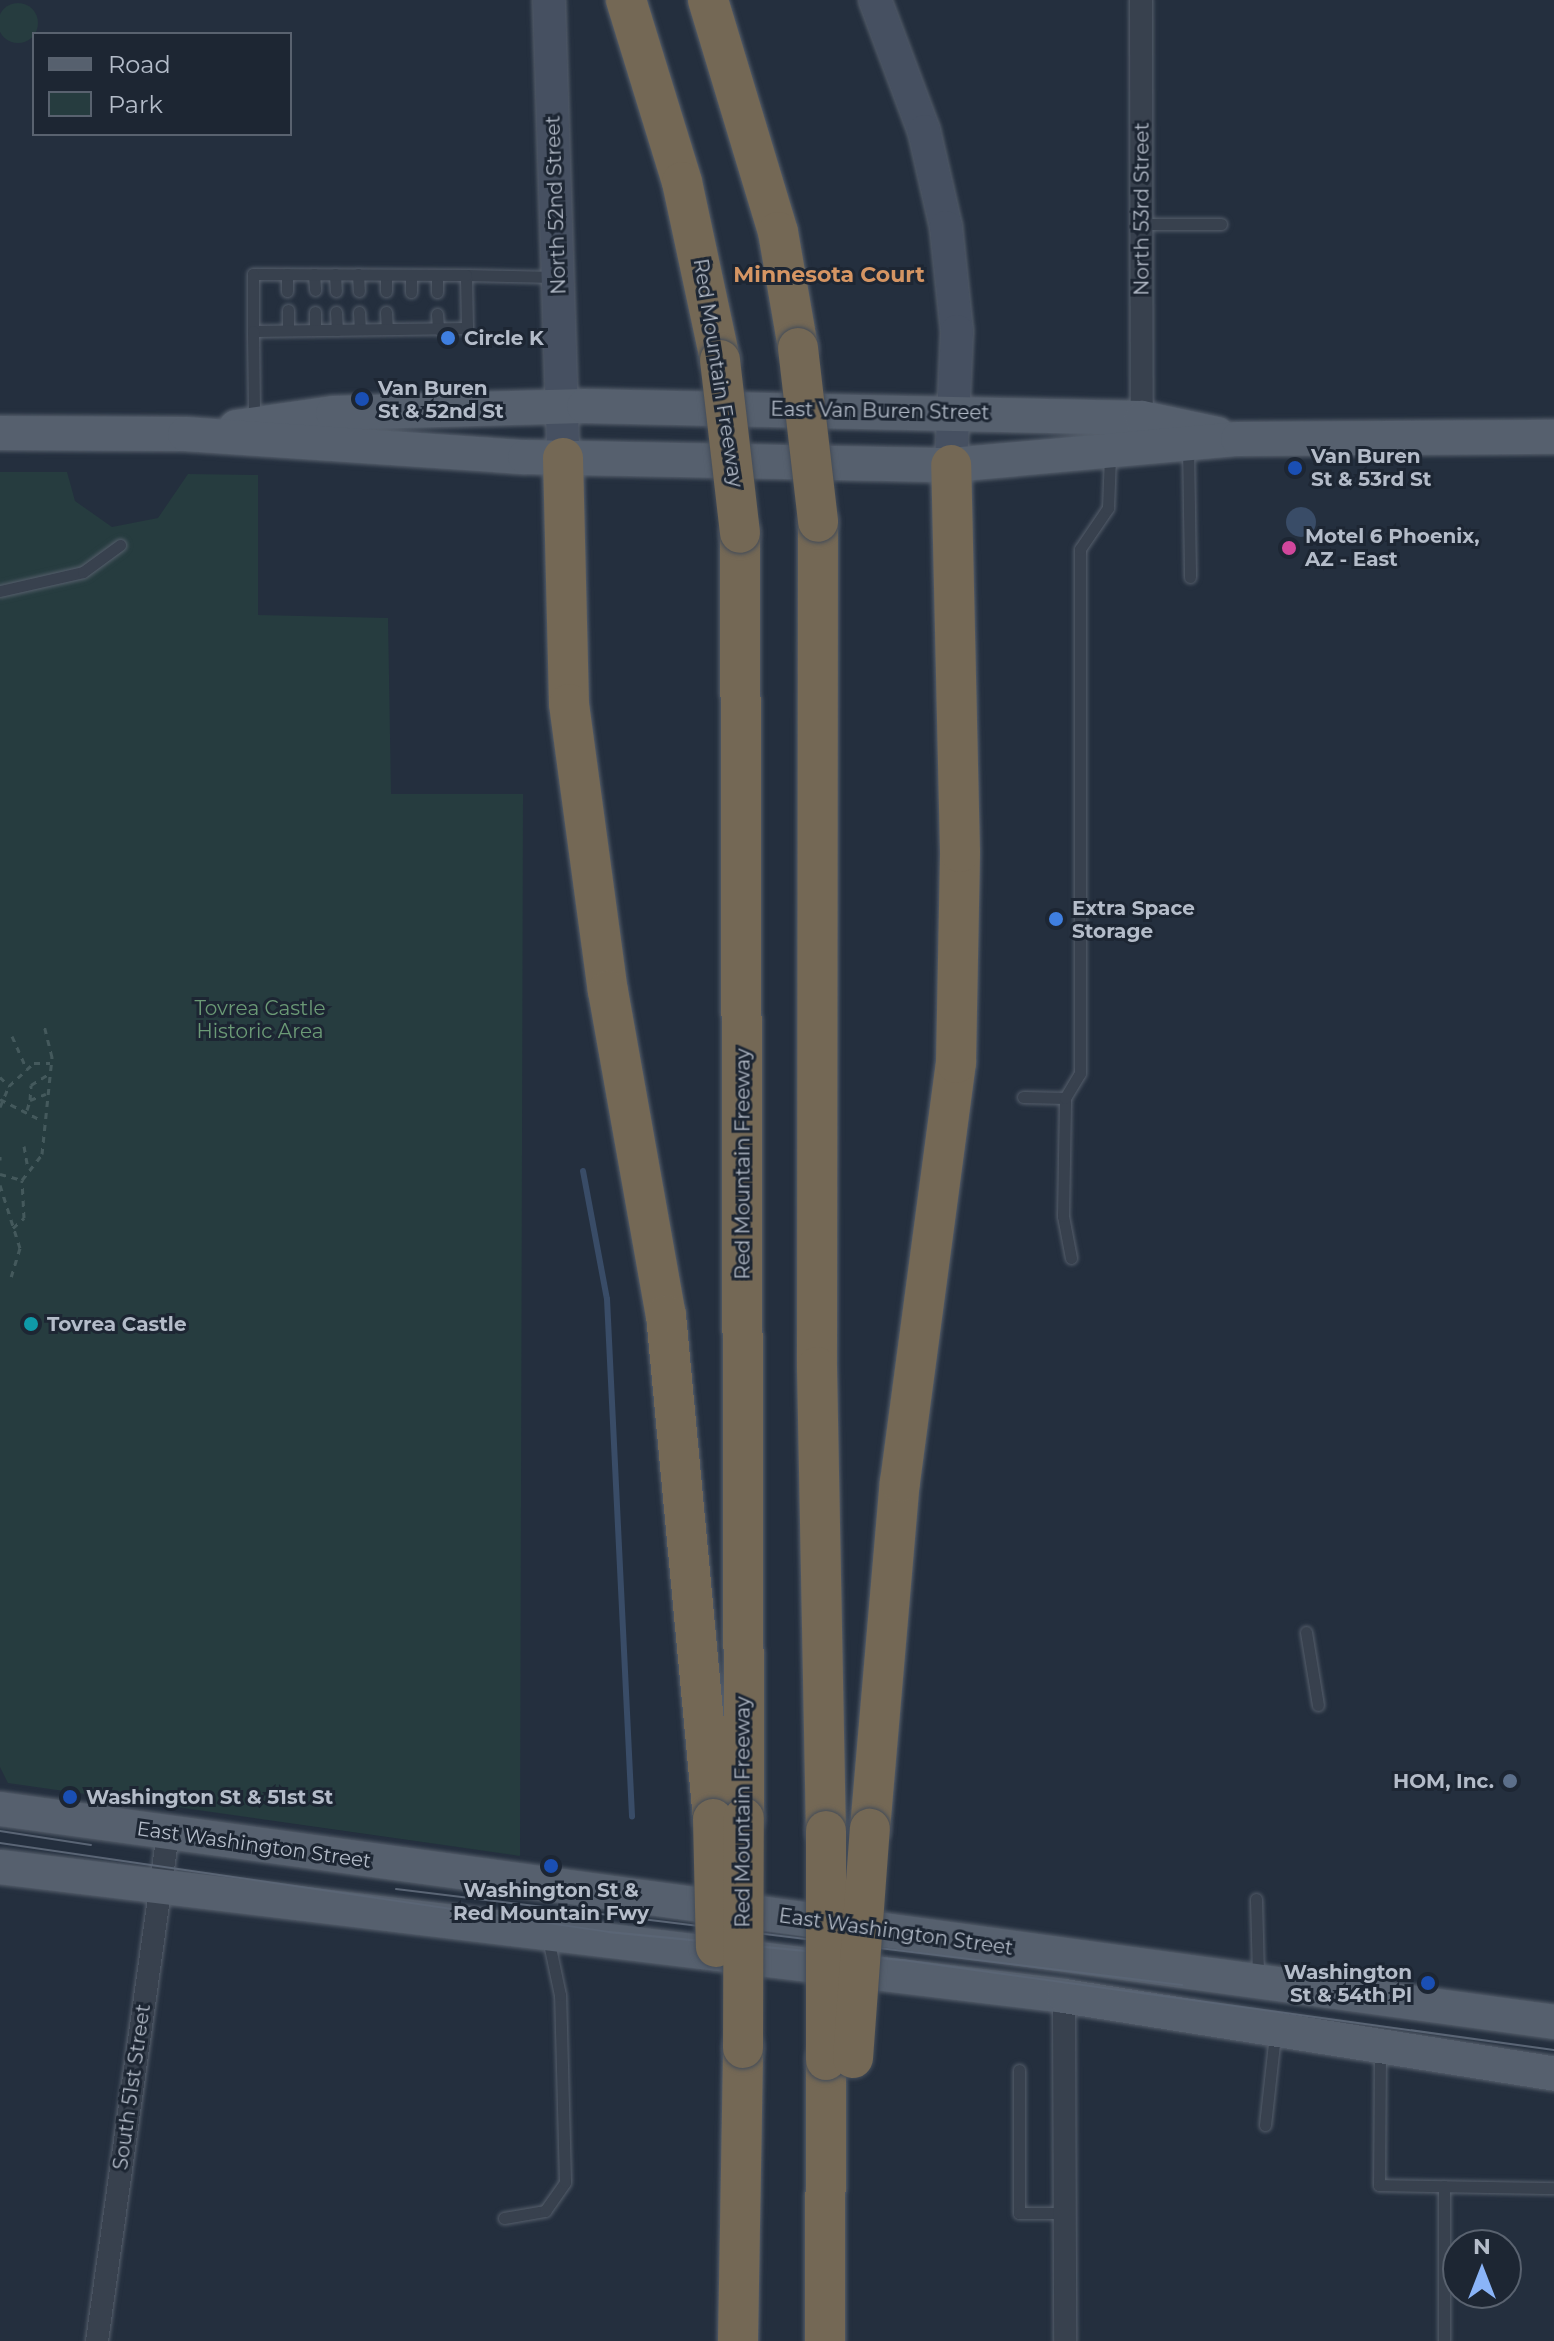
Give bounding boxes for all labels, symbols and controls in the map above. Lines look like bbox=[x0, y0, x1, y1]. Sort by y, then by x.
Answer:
legend bbox=[32, 32, 292, 136]
text: Road bbox=[108, 50, 171, 79]
text: Park bbox=[108, 90, 163, 119]
street label: North 52nd Street bbox=[541, 115, 571, 295]
street label: North 53rd Street bbox=[1130, 122, 1154, 296]
street label: Red Mountain Freeway bbox=[688, 257, 748, 489]
district label: Minnesota Court bbox=[733, 262, 925, 288]
place label: Circle K bbox=[464, 326, 544, 350]
marker: Circle K bbox=[439, 329, 457, 347]
place label: Van Buren St & 52nd St bbox=[378, 376, 504, 423]
marker: Van Buren St & 52nd St bbox=[353, 390, 371, 408]
street label: East Van Buren Street bbox=[770, 397, 990, 425]
place label: Van Buren St & 53rd St bbox=[1311, 444, 1431, 491]
marker: Van Buren St & 53rd St bbox=[1286, 459, 1304, 477]
place label: Motel 6 Phoenix, AZ - East bbox=[1305, 524, 1480, 571]
marker: Motel 6 Phoenix, AZ - East bbox=[1280, 539, 1298, 557]
place label: Extra Space Storage bbox=[1072, 896, 1195, 943]
marker: Extra Space Storage bbox=[1047, 910, 1065, 928]
park label: Tovrea Castle Historic Area bbox=[194, 996, 326, 1043]
street label: Red Mountain Freeway bbox=[731, 1048, 755, 1280]
place label: Tovrea Castle bbox=[47, 1312, 186, 1336]
marker: Tovrea Castle bbox=[22, 1315, 40, 1333]
street label: Red Mountain Freeway bbox=[731, 1696, 755, 1928]
place label: HOM, Inc. bbox=[1393, 1769, 1494, 1793]
marker: HOM, Inc. bbox=[1501, 1772, 1519, 1790]
place label: Washington St & 51st St bbox=[86, 1785, 333, 1809]
marker: Washington St & 51st St bbox=[61, 1788, 79, 1806]
street label: East Washington Street bbox=[135, 1817, 373, 1873]
marker: Washington St & Red Mountain Fwy bbox=[542, 1857, 560, 1875]
place label: Washington St & Red Mountain Fwy bbox=[453, 1878, 649, 1925]
street label: East Washington Street bbox=[777, 1904, 1015, 1960]
place label: Washington St & 54th Pl bbox=[1284, 1960, 1412, 2007]
marker: Washington St & 54th Pl bbox=[1419, 1974, 1437, 1992]
street label: South 51st Street bbox=[108, 2003, 156, 2171]
north arrow bbox=[1442, 2229, 1522, 2309]
text: N bbox=[1473, 2233, 1491, 2260]

